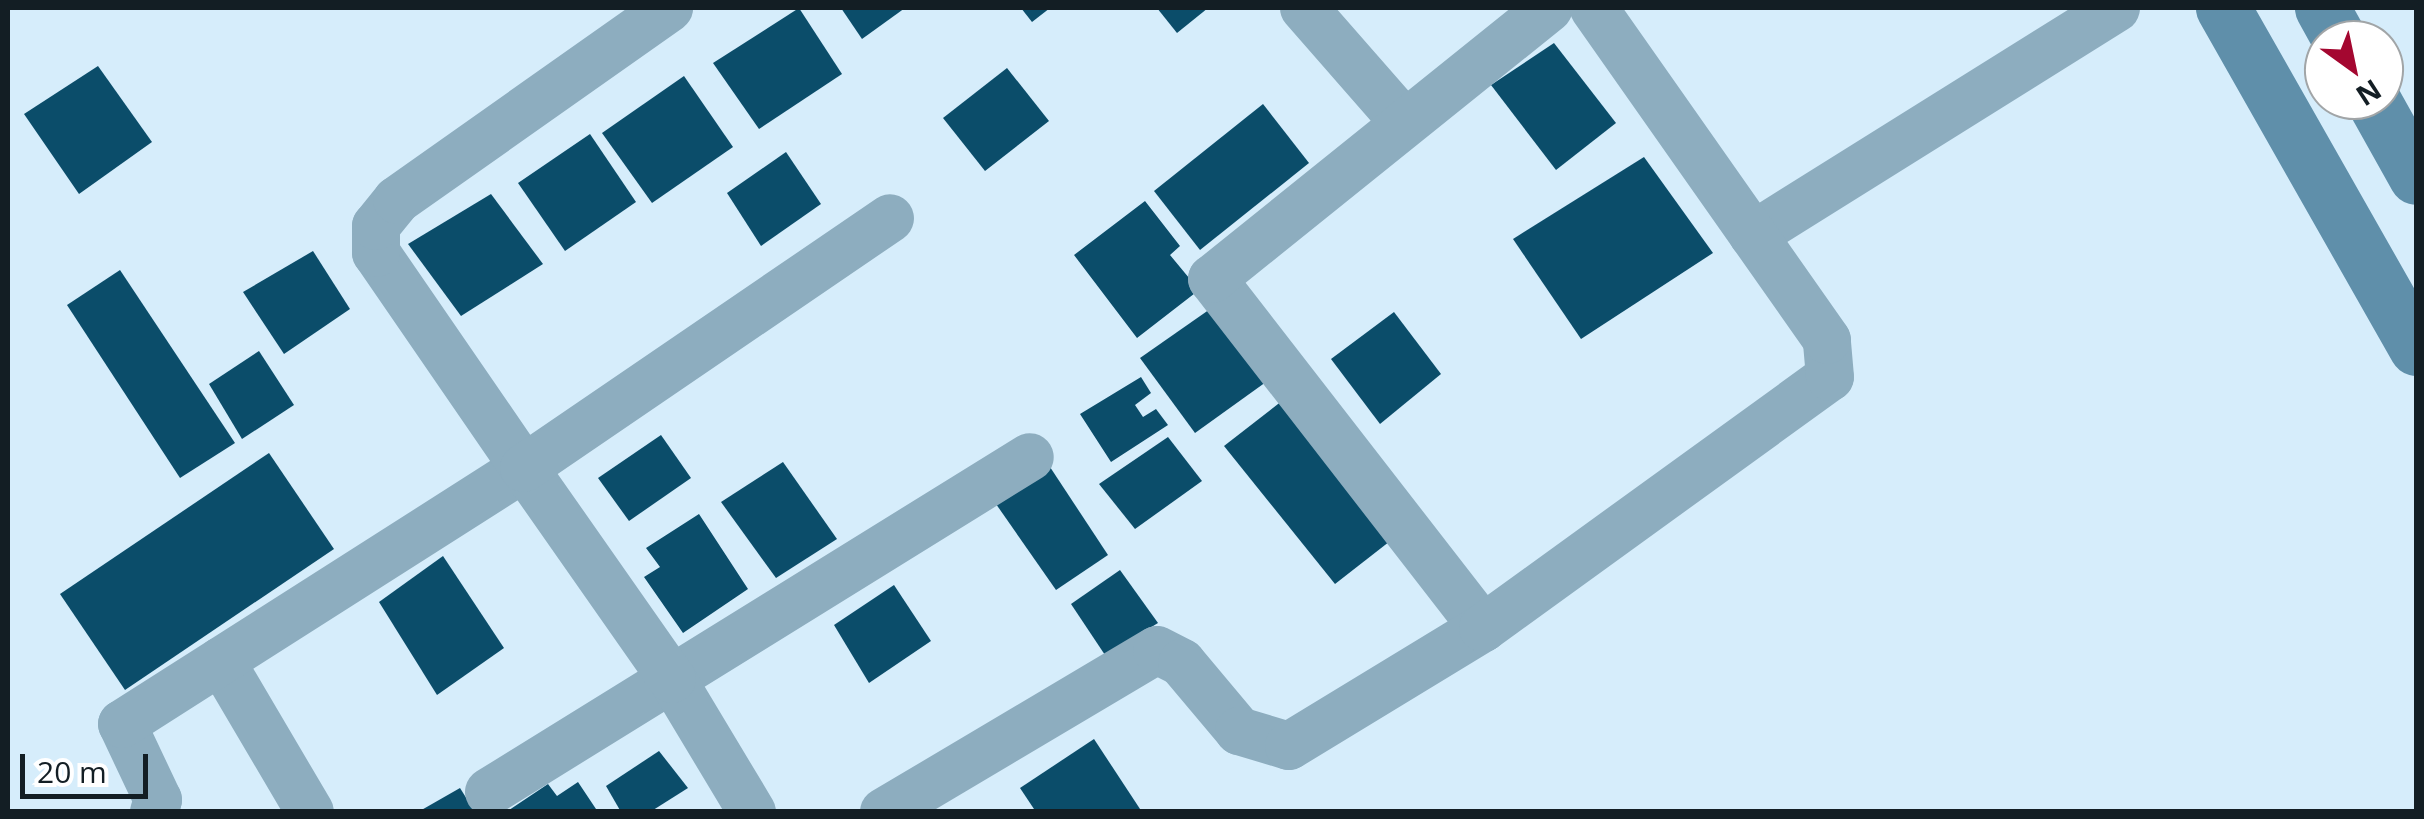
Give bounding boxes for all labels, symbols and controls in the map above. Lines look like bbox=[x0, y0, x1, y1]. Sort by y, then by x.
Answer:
north arrow bbox=[2304, 20, 2404, 120]
text: N bbox=[2349, 71, 2389, 116]
scale bar bbox=[25, 734, 152, 796]
text: 20 m bbox=[37, 751, 107, 792]

